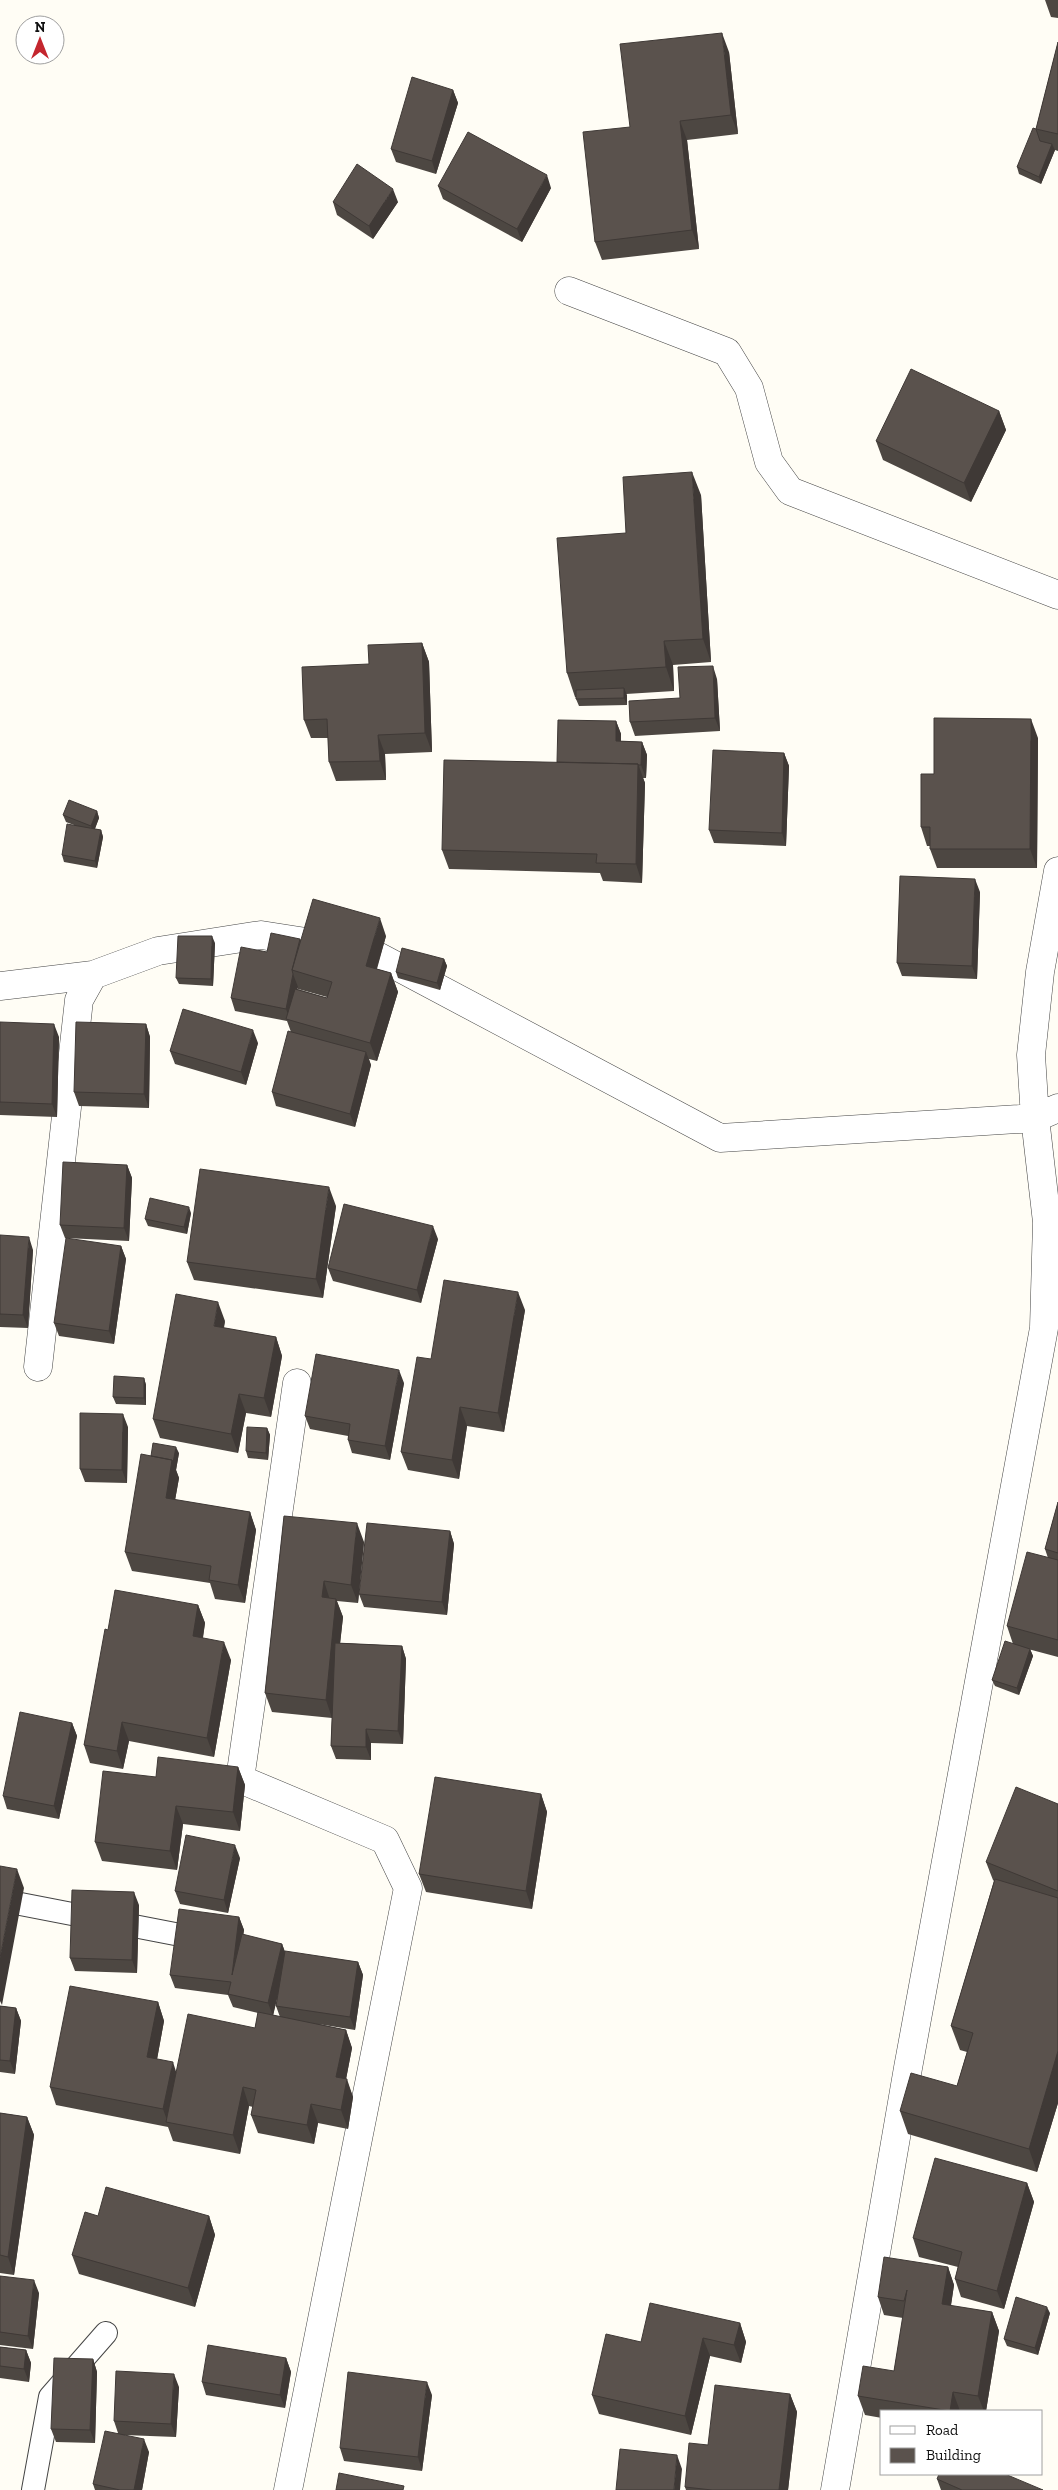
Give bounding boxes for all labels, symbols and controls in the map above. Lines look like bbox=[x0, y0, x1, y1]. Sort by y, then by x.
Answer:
north arrow bbox=[15, 15, 65, 65]
text: N bbox=[35, 19, 46, 36]
legend bbox=[880, 2410, 1043, 2475]
text: Road bbox=[926, 2421, 959, 2439]
text: Building bbox=[926, 2446, 981, 2464]

